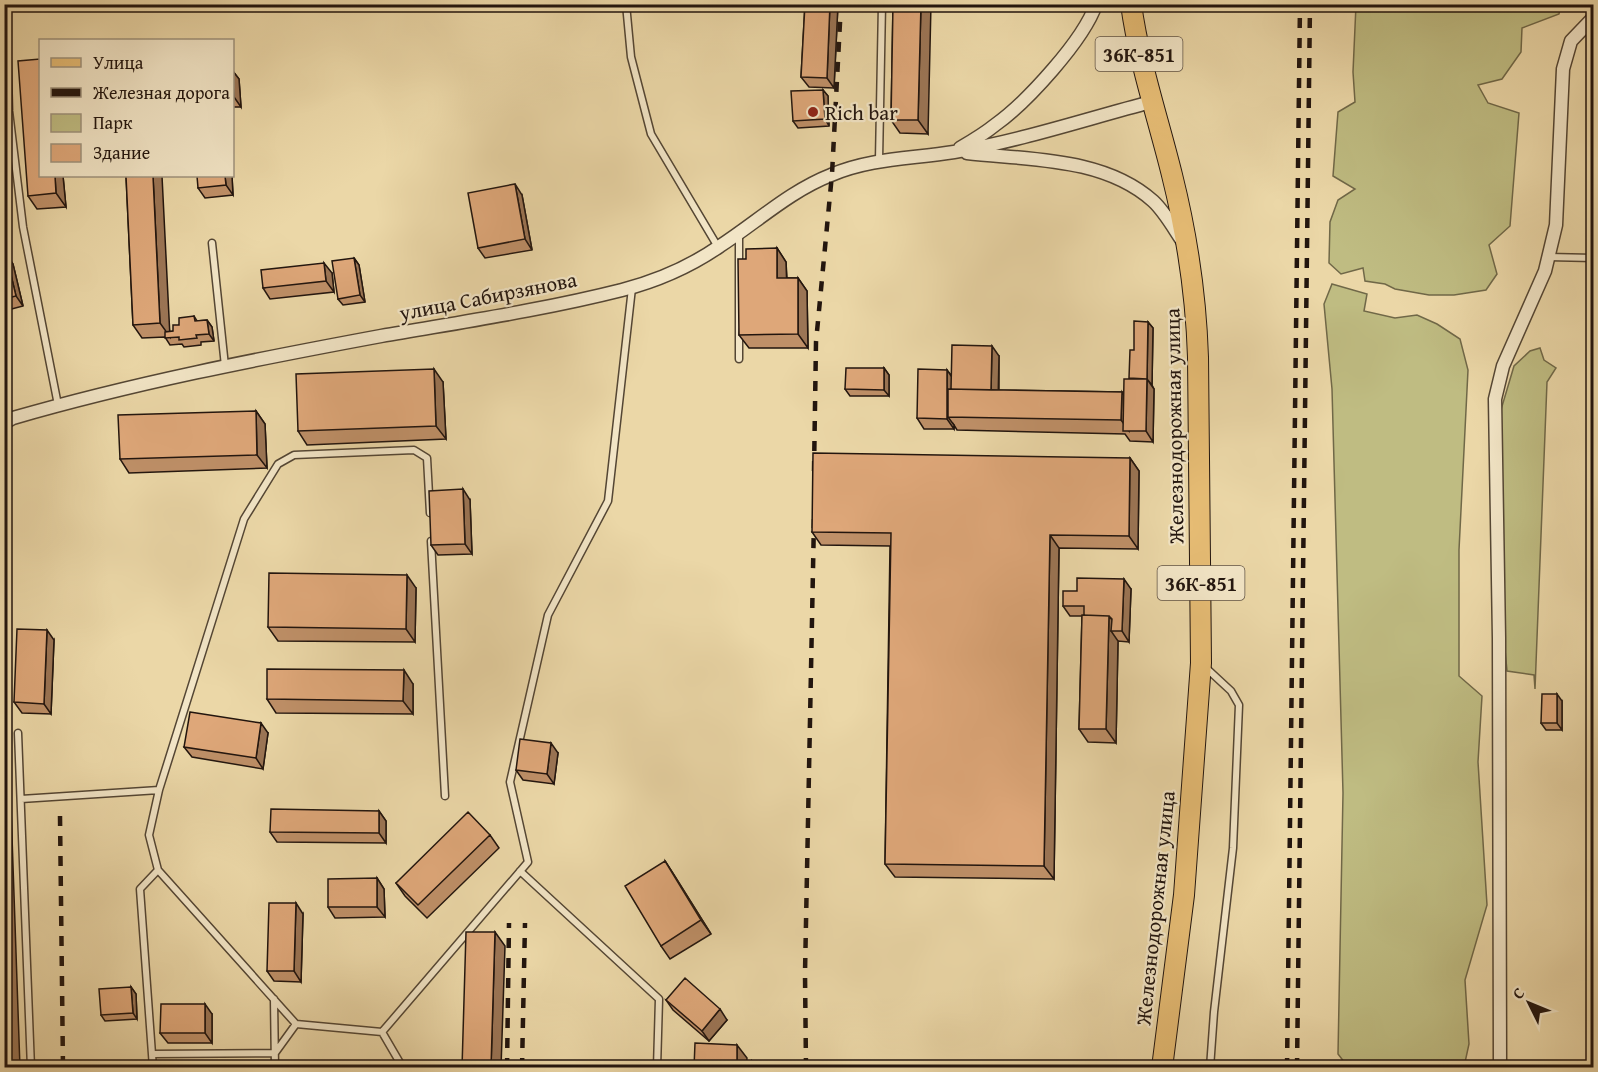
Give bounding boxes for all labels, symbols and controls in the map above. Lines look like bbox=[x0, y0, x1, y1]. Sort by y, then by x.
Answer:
road number: 36К-851 bbox=[1096, 37, 1182, 71]
legend bbox=[39, 39, 234, 177]
text: Улица bbox=[93, 49, 144, 76]
text: Железная дорога bbox=[92, 79, 230, 106]
place label: Rich bar bbox=[825, 97, 898, 128]
marker: Rich bar bbox=[806, 105, 820, 119]
text: Парк bbox=[93, 109, 133, 136]
text: Здание bbox=[93, 139, 150, 166]
street label: улица Сабирзянова bbox=[396, 264, 579, 329]
street label: Железнодорожная улица bbox=[1156, 308, 1192, 545]
road number: 36К-851 bbox=[1158, 566, 1244, 600]
street label: Железнодорожная улица bbox=[1127, 789, 1183, 1028]
north arrow bbox=[1499, 973, 1559, 1033]
text: С bbox=[1506, 981, 1530, 1004]

